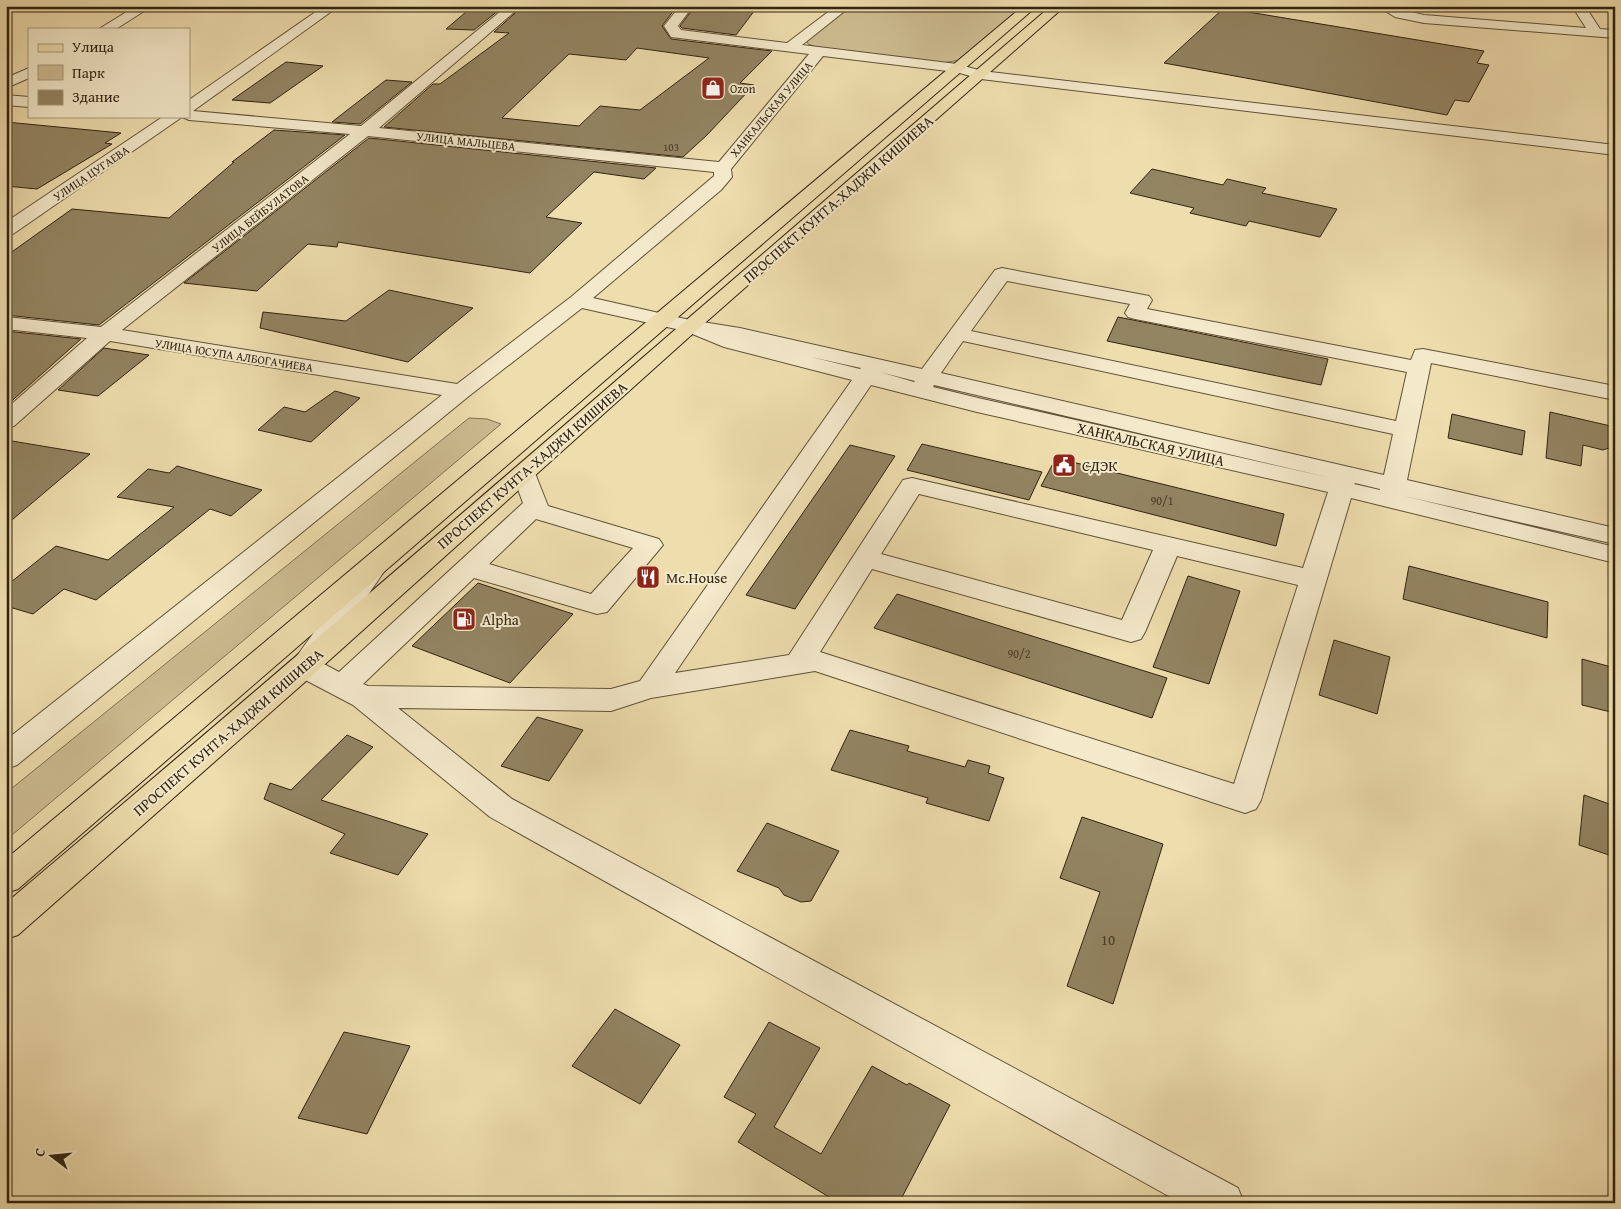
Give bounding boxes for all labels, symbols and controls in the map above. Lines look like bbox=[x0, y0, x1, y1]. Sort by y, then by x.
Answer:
legend bbox=[28, 28, 190, 118]
text: Улица bbox=[72, 36, 115, 57]
street label: ХАНКАЛЬСКАЯ УЛИЦА bbox=[726, 57, 817, 161]
text: Парк bbox=[72, 62, 105, 83]
shop icon: Ozon bbox=[700, 75, 726, 101]
place label: Ozon bbox=[730, 80, 756, 97]
text: Здание bbox=[72, 86, 120, 107]
street label: ПРОСПЕКТ КУНТА-ХАДЖИ КИШИЕВА bbox=[738, 110, 938, 288]
street label: УЛИЦА МАЛЬЦЕВА bbox=[416, 127, 517, 155]
house number: 103 bbox=[663, 139, 679, 155]
street label: УЛИЦА ЦУГАЕВА bbox=[49, 141, 133, 205]
street label: УЛИЦА БЕЙБУЛАТОВА bbox=[208, 169, 313, 256]
street label: УЛИЦА ЮСУПА АЛБОГАЧИЕВА bbox=[154, 334, 315, 376]
street label: ПРОСПЕКТ КУНТА-ХАДЖИ КИШИЕВА bbox=[432, 376, 632, 554]
street label: ХАНКАЛЬСКАЯ УЛИЦА bbox=[1075, 417, 1227, 471]
public building icon: СДЭК bbox=[1051, 452, 1077, 478]
place label: СДЭК bbox=[1082, 455, 1118, 476]
house number: 90/1 bbox=[1151, 492, 1174, 509]
restaurant icon: Mc.House bbox=[635, 564, 661, 590]
place label: Mc.House bbox=[666, 567, 727, 588]
fuel station icon: Alpha bbox=[451, 606, 477, 632]
place label: Alpha bbox=[482, 609, 519, 630]
street label: ПРОСПЕКТ КУНТА-ХАДЖИ КИШИЕВА bbox=[128, 643, 328, 821]
house number: 90/2 bbox=[1008, 645, 1031, 662]
house number: 10 bbox=[1101, 929, 1115, 950]
north arrow bbox=[28, 1132, 78, 1182]
text: С bbox=[29, 1146, 50, 1159]

